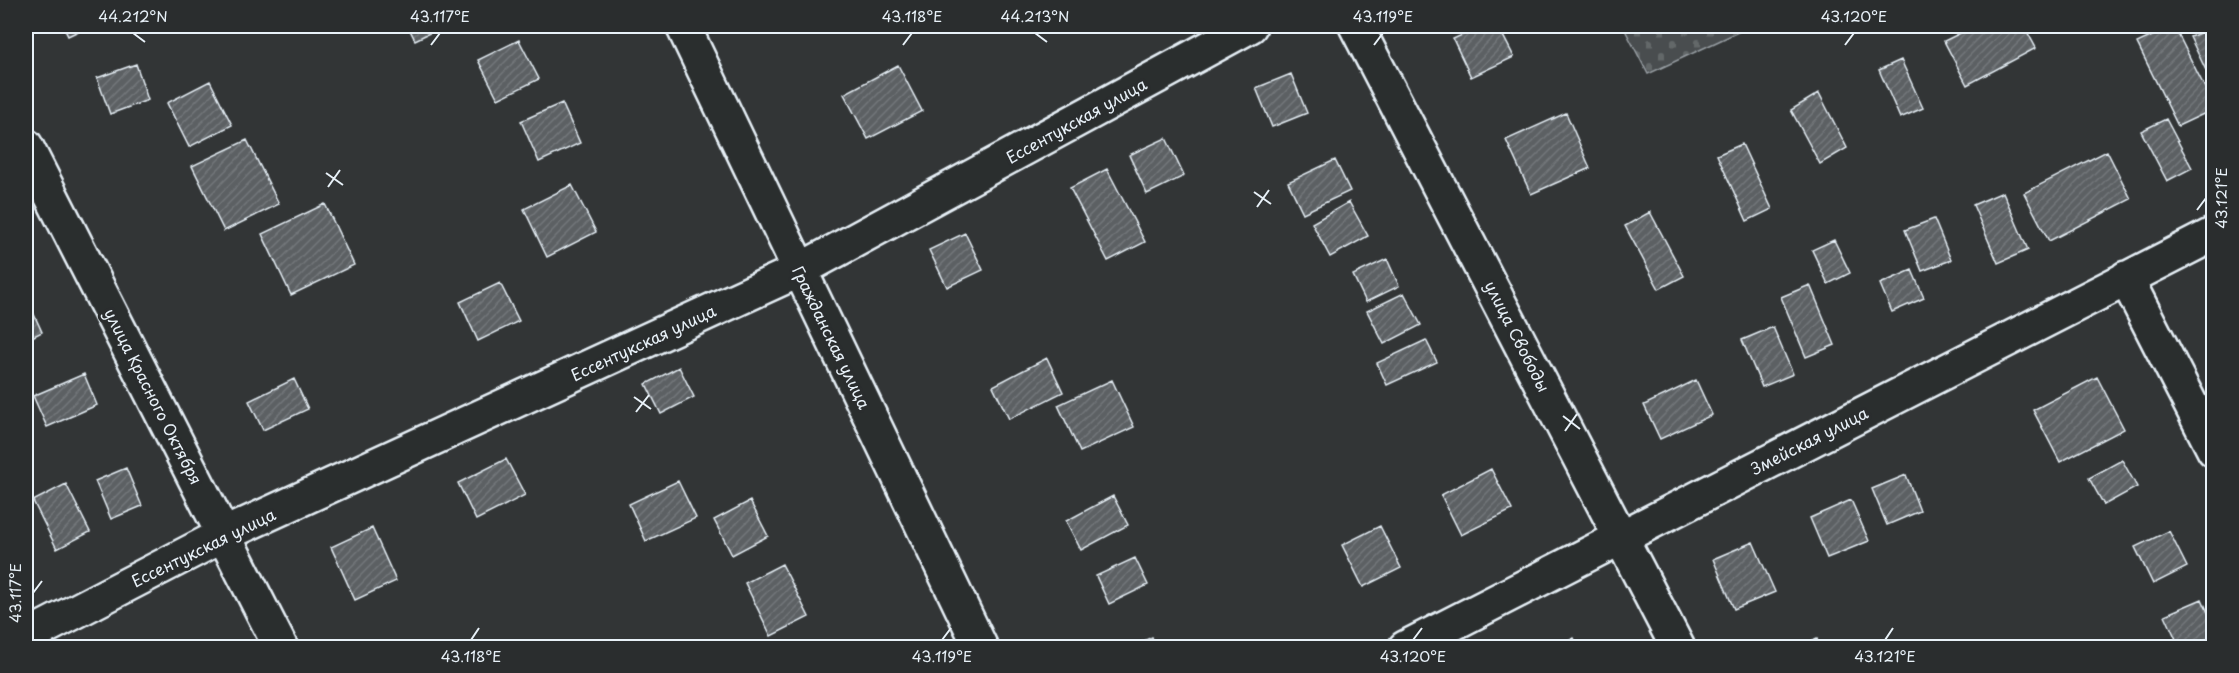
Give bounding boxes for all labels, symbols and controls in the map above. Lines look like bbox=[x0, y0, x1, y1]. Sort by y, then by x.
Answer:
text: 44.212°N bbox=[98, 4, 168, 27]
text: 43.117°E bbox=[410, 4, 470, 27]
text: 43.118°E bbox=[882, 4, 942, 27]
text: 44.213°N bbox=[1001, 4, 1069, 27]
text: 43.119°E bbox=[1353, 4, 1413, 27]
text: 43.120°E bbox=[1821, 4, 1887, 27]
street label: Ессентукская улица bbox=[1001, 71, 1151, 169]
text: 43.121°E bbox=[2209, 167, 2232, 229]
street label: Гражданская улица bbox=[787, 261, 877, 413]
street label: улица Свободы bbox=[1480, 276, 1556, 396]
street label: Ессентукская улица bbox=[566, 298, 720, 386]
street label: улица Красного Октября bbox=[99, 304, 209, 488]
street label: Змейская улица bbox=[1746, 400, 1872, 480]
street label: Ессентукская улица bbox=[127, 502, 279, 592]
text: 43.117°E bbox=[3, 563, 26, 623]
text: 43.118°E bbox=[441, 644, 501, 667]
text: 43.119°E bbox=[912, 644, 972, 667]
text: 43.120°E bbox=[1380, 644, 1446, 667]
text: 43.121°E bbox=[1854, 644, 1916, 667]

